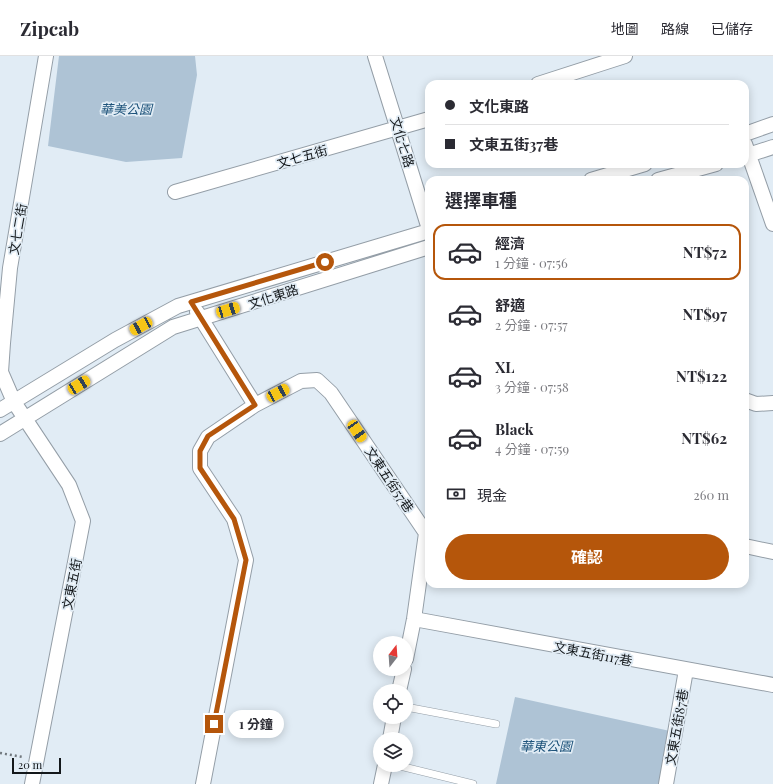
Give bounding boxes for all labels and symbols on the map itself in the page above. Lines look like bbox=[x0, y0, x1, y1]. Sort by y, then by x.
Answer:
park label: 華美公園 bbox=[100, 100, 154, 117]
street label: 文化七路 bbox=[387, 115, 419, 169]
street label: 文七五街 bbox=[275, 141, 329, 171]
street label: 文七二街 bbox=[4, 202, 30, 256]
route start bbox=[316, 253, 334, 271]
street label: 文化東路 bbox=[246, 280, 300, 312]
car bbox=[215, 301, 241, 319]
car bbox=[128, 315, 154, 337]
car bbox=[66, 374, 92, 396]
car bbox=[265, 382, 291, 404]
car bbox=[345, 418, 369, 444]
street label: 文東五街57巷 bbox=[362, 443, 418, 515]
street label: 文東五街 bbox=[58, 557, 84, 611]
north arrow bbox=[373, 636, 413, 676]
street label: 文東五街117巷 bbox=[552, 637, 634, 669]
street label: 文東五街87巷 bbox=[661, 688, 691, 766]
callout: 1 分鐘 bbox=[228, 710, 284, 738]
route end bbox=[205, 715, 223, 733]
park label: 華東公園 bbox=[520, 737, 574, 754]
scale bar bbox=[12, 756, 61, 775]

